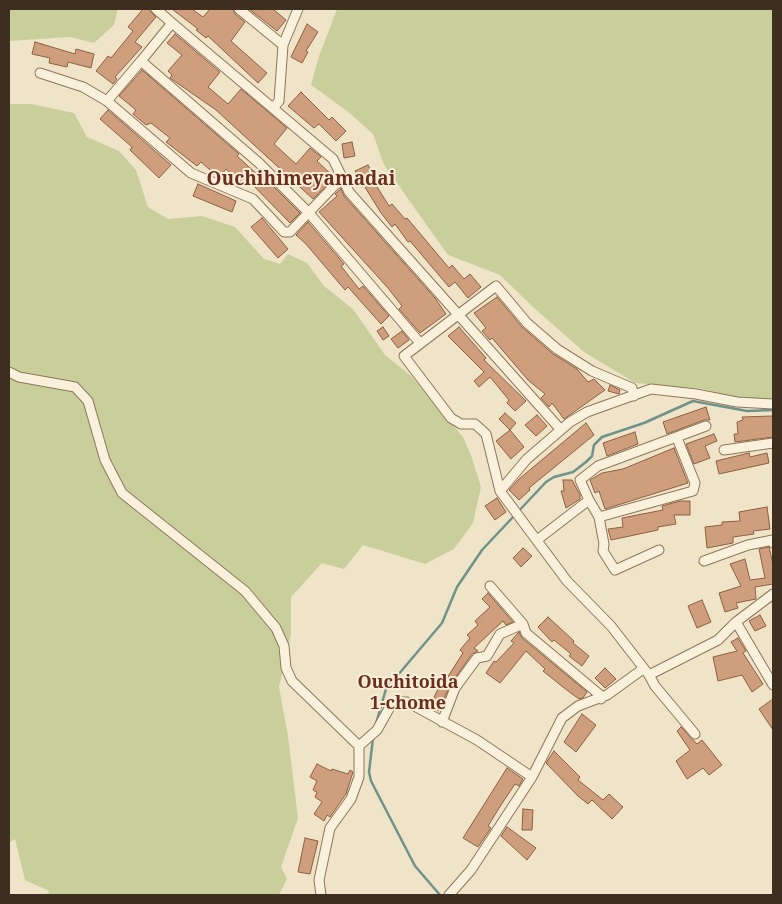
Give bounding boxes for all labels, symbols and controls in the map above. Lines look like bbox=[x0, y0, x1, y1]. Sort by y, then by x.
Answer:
district label: Ouchihimeyamadai bbox=[207, 169, 395, 191]
district label: Ouchitoida 1-chome bbox=[357, 672, 459, 714]

